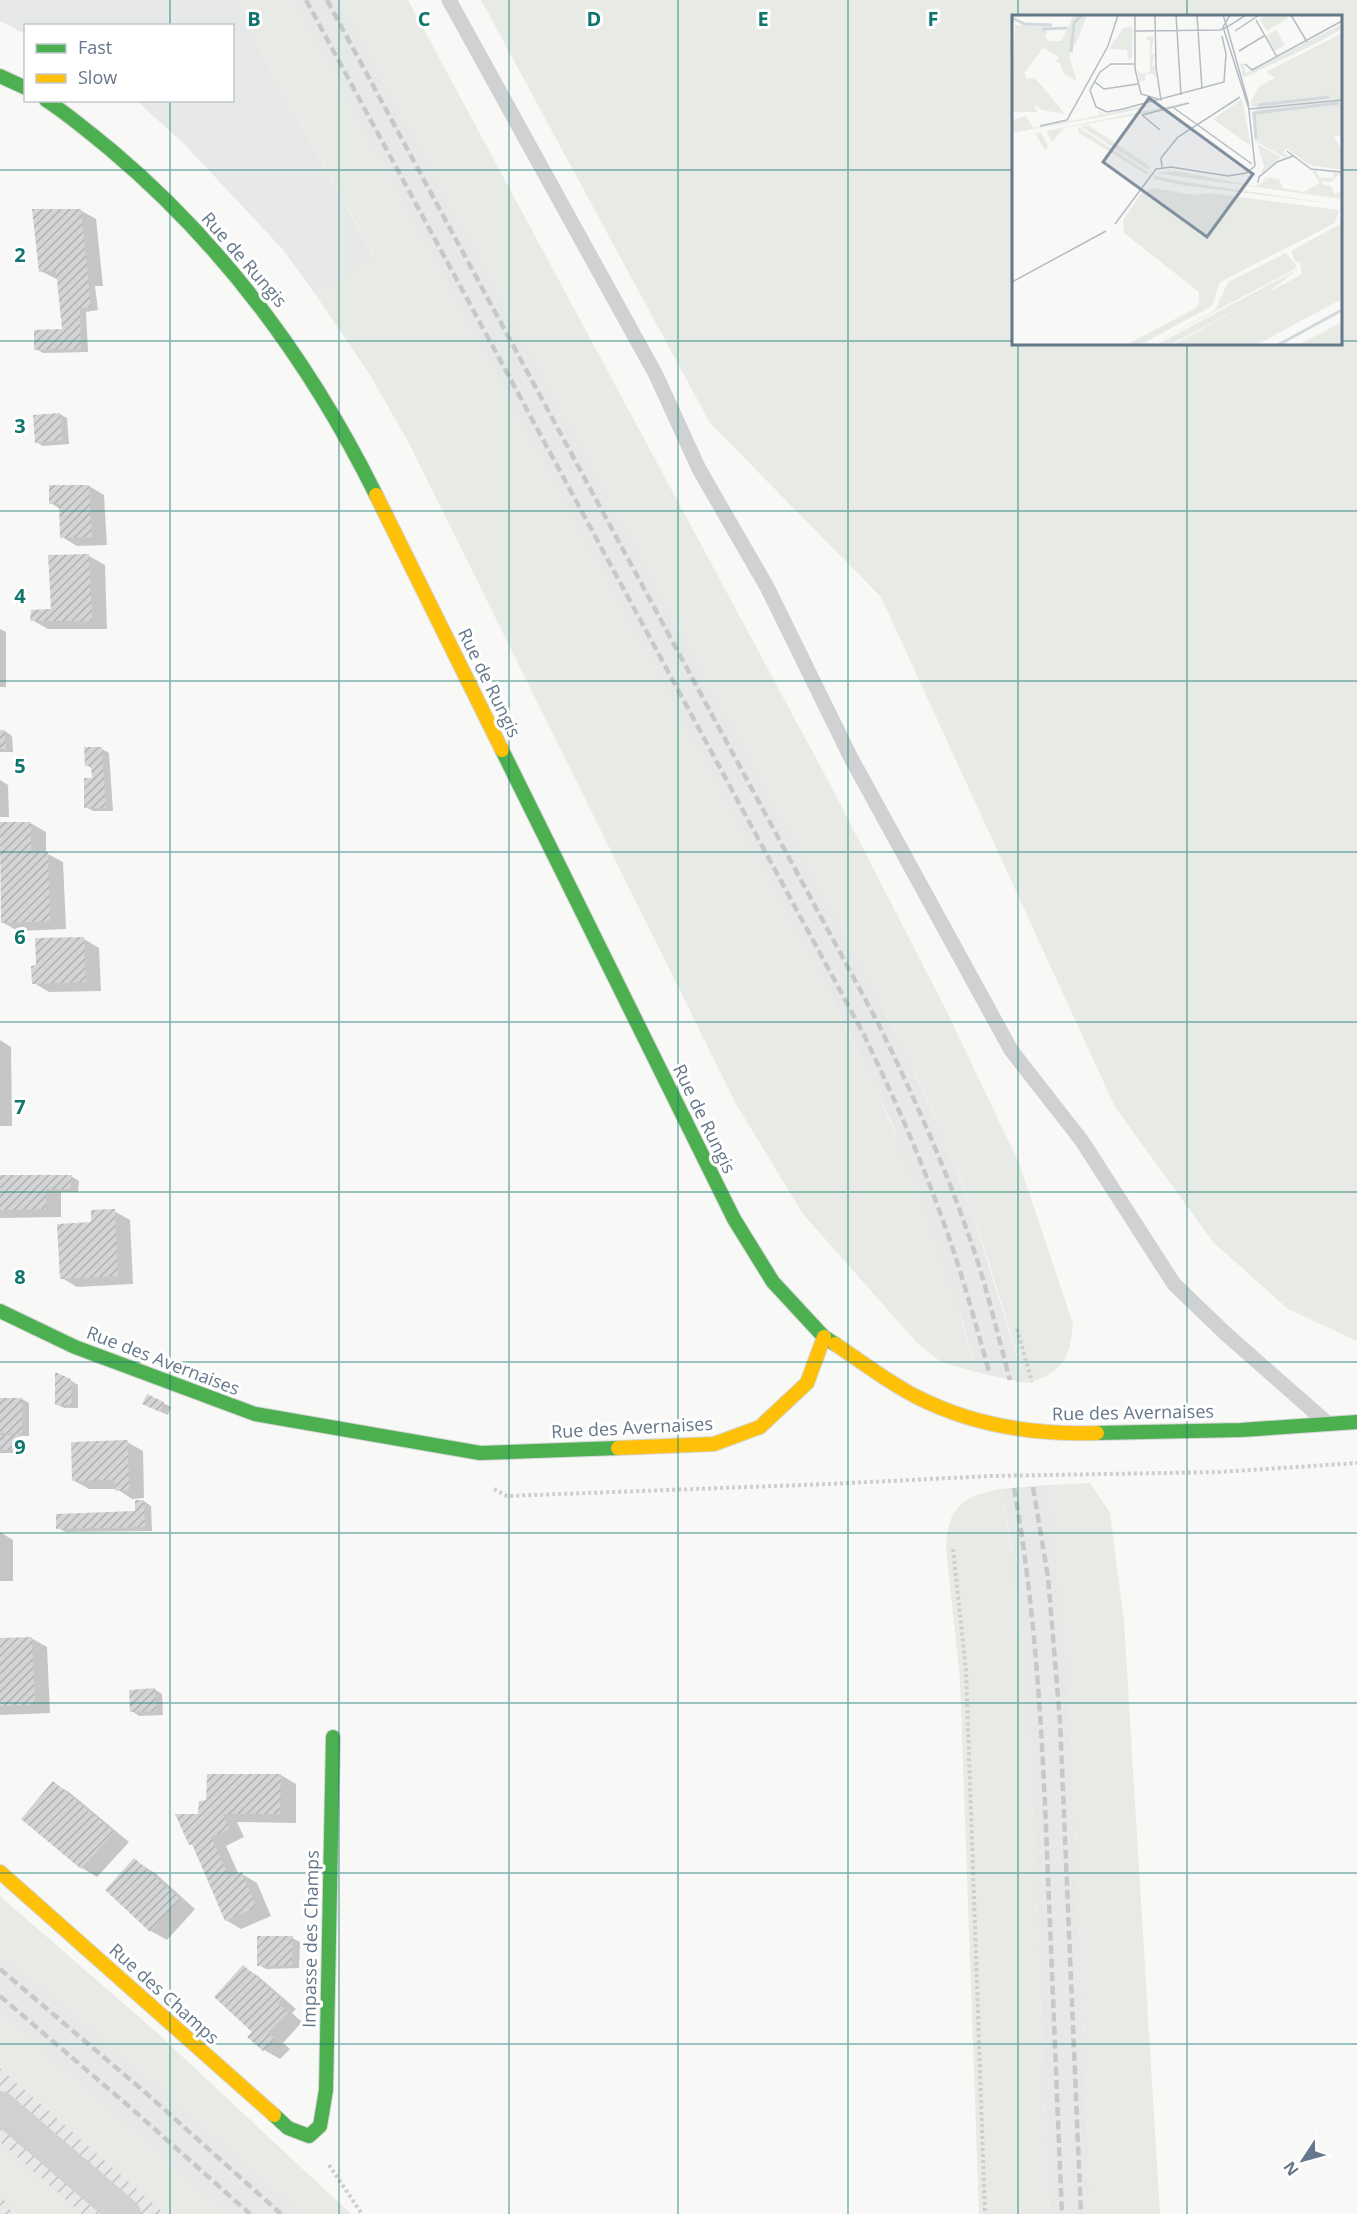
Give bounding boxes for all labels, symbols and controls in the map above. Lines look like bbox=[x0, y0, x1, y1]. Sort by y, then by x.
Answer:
text: B bbox=[247, 5, 261, 32]
text: C bbox=[418, 5, 431, 32]
text: D bbox=[587, 5, 601, 32]
text: E bbox=[757, 5, 769, 32]
text: F bbox=[928, 5, 938, 32]
inset map bbox=[1012, 15, 1342, 345]
legend bbox=[24, 24, 234, 102]
text: Fast bbox=[78, 35, 112, 59]
text: Slow bbox=[78, 65, 117, 89]
street label: Rue de Rungis bbox=[197, 207, 293, 312]
text: 2 bbox=[14, 241, 26, 268]
text: 3 bbox=[14, 412, 26, 439]
text: 4 bbox=[14, 582, 26, 609]
street label: Rue de Rungis bbox=[453, 624, 527, 741]
text: 5 bbox=[14, 752, 26, 779]
text: 6 bbox=[14, 923, 26, 950]
street label: Rue de Rungis bbox=[668, 1060, 742, 1177]
text: 7 bbox=[14, 1093, 26, 1120]
text: 8 bbox=[14, 1263, 26, 1290]
street label: Rue des Avernaises bbox=[83, 1320, 243, 1400]
street label: Rue des Avernaises bbox=[1052, 1399, 1214, 1425]
street label: Rue des Avernaises bbox=[550, 1411, 713, 1443]
text: 9 bbox=[14, 1433, 26, 1460]
street label: Impasse des Champs bbox=[296, 1850, 324, 2028]
street label: Rue des Champs bbox=[105, 1938, 225, 2049]
north arrow bbox=[1273, 2130, 1333, 2190]
text: N bbox=[1278, 2157, 1304, 2181]

